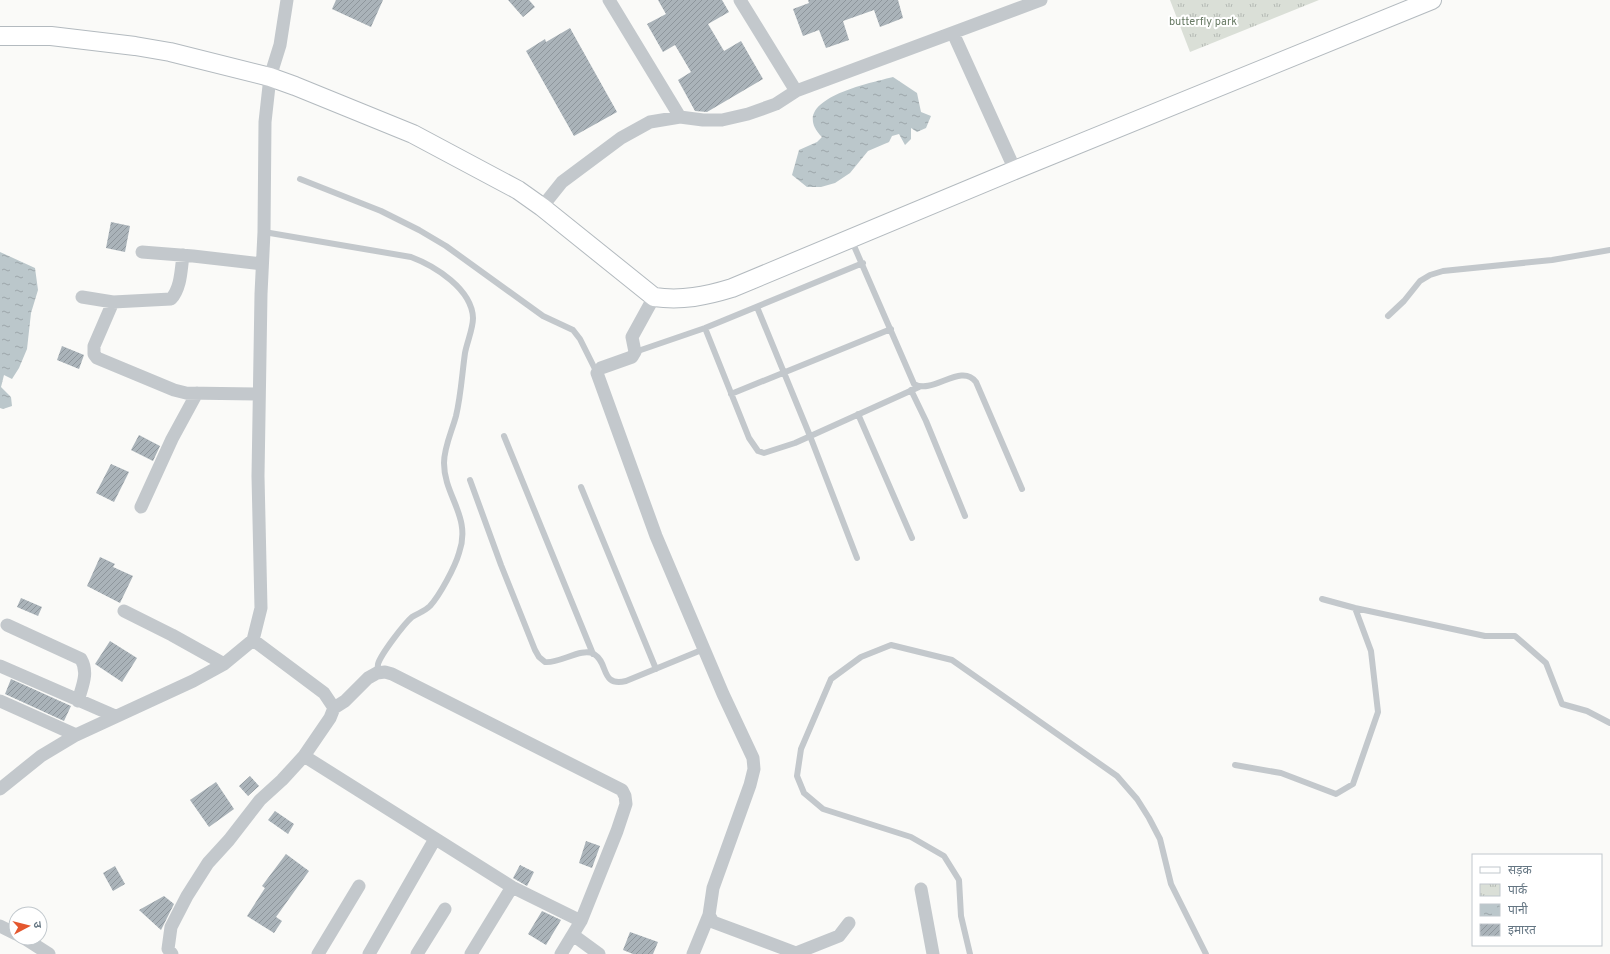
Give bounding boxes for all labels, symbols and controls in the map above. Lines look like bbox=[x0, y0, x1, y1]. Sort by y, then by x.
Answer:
park label: butterfly park bbox=[1169, 15, 1237, 29]
legend bbox=[1472, 854, 1602, 946]
text: सड़क bbox=[1508, 863, 1533, 879]
text: पार्क bbox=[1508, 883, 1528, 899]
text: पानी bbox=[1508, 902, 1529, 919]
north arrow bbox=[8, 906, 48, 946]
text: उ bbox=[30, 921, 44, 930]
text: इमारत bbox=[1508, 923, 1537, 939]

